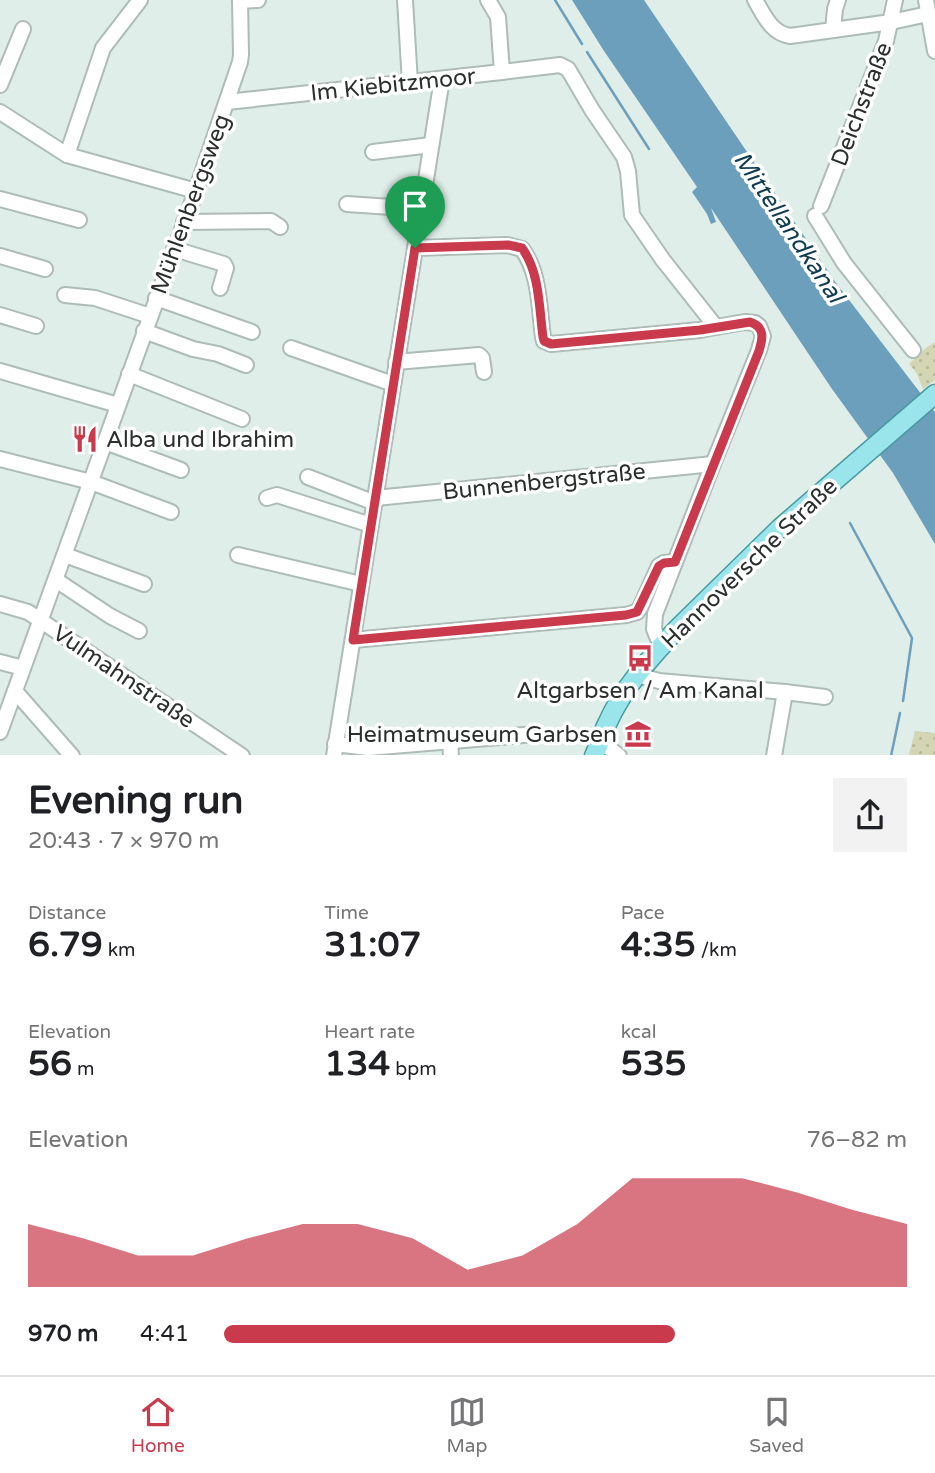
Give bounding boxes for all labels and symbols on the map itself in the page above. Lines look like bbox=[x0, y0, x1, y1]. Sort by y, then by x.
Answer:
street label: Deichstraße bbox=[826, 39, 898, 170]
street label: Im Kiebitzmoor bbox=[309, 62, 477, 108]
street label: Mühlenbergsweg bbox=[145, 110, 237, 298]
water label: Mittellandkanal bbox=[727, 146, 852, 311]
pin bbox=[385, 176, 445, 248]
restaurant icon: Alba und Ibrahim bbox=[70, 424, 100, 454]
place label: Alba und Ibrahim bbox=[106, 426, 294, 454]
street label: Bunnenbergstraße bbox=[441, 457, 647, 507]
street label: Hannoversche Straße bbox=[656, 473, 843, 655]
street label: Vulmahnstraße bbox=[47, 619, 200, 735]
bus stop icon: Altgarbsen / Am Kanal bbox=[625, 643, 655, 673]
place label: Altgarbsen / Am Kanal bbox=[516, 677, 764, 705]
museum icon: Heimatmuseum Garbsen bbox=[623, 719, 653, 749]
place label: Heimatmuseum Garbsen bbox=[347, 721, 617, 749]

